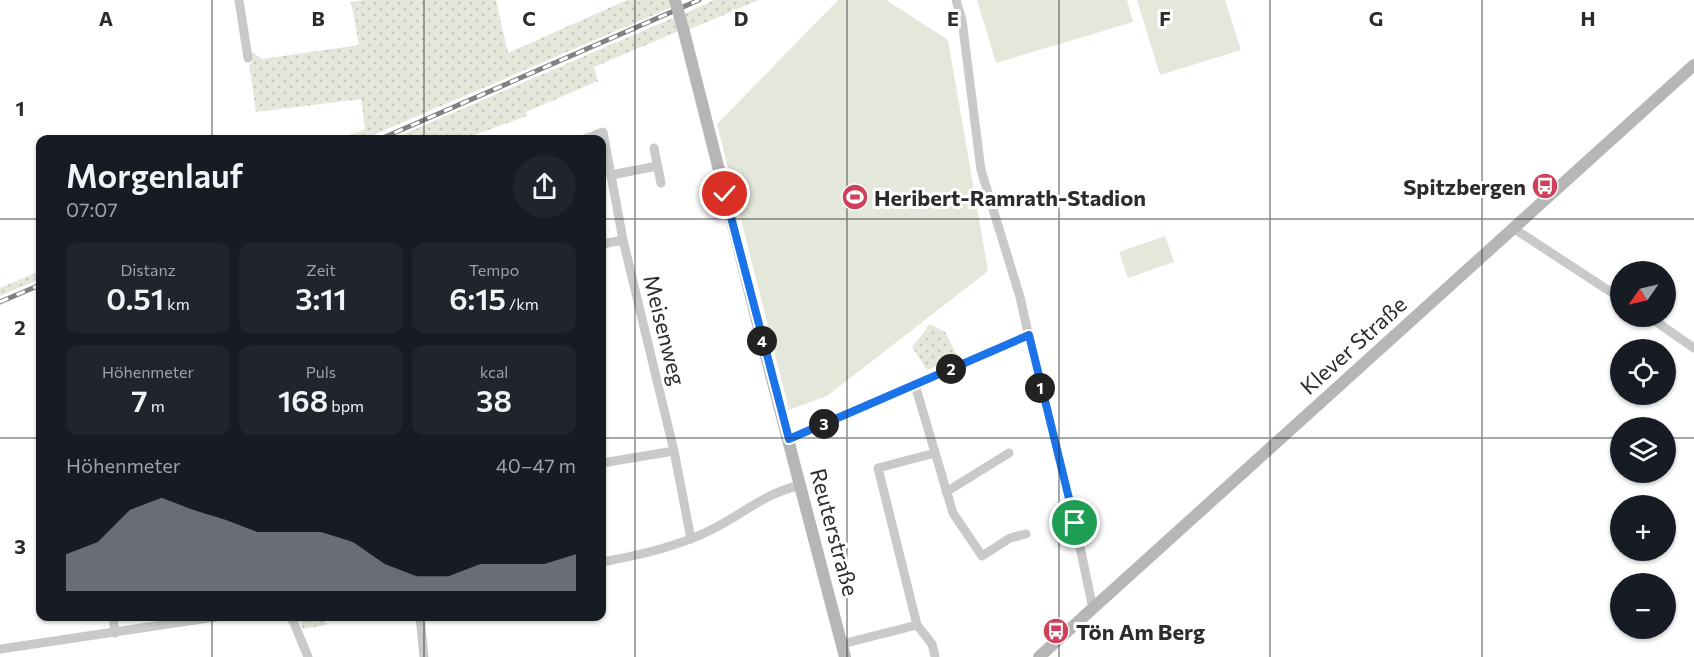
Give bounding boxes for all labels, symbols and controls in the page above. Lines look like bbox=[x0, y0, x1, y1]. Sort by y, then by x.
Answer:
text: A bbox=[99, 6, 113, 30]
text: B bbox=[311, 6, 325, 30]
text: C bbox=[522, 6, 536, 30]
text: D bbox=[734, 6, 748, 30]
text: E bbox=[947, 6, 959, 30]
text: F bbox=[1159, 6, 1171, 30]
text: G bbox=[1369, 6, 1383, 30]
text: H bbox=[1581, 6, 1596, 30]
text: 1 bbox=[15, 96, 25, 120]
text: Morgenlauf bbox=[66, 154, 243, 195]
button: share bbox=[513, 155, 576, 218]
pin bbox=[699, 168, 750, 219]
bus stop icon: Spitzbergen bbox=[1530, 171, 1560, 201]
place label: Spitzbergen bbox=[1403, 173, 1526, 200]
icon: check bbox=[708, 177, 741, 210]
sports icon: Heribert-Ramrath-Stadion bbox=[840, 182, 870, 212]
place label: Heribert-Ramrath-Stadion bbox=[874, 184, 1146, 211]
text: 07:07 bbox=[66, 197, 118, 221]
text: Distanz bbox=[120, 260, 176, 279]
text: Zeit bbox=[306, 260, 336, 279]
text: Tempo bbox=[469, 260, 519, 279]
north arrow bbox=[1610, 261, 1676, 327]
map controls bbox=[1610, 261, 1676, 639]
street label: Meisenweg bbox=[638, 272, 692, 388]
text: 0.51 bbox=[106, 279, 164, 316]
text: 3:11 bbox=[295, 279, 347, 316]
text: 6:15 bbox=[449, 279, 506, 316]
street label: Klever Straße bbox=[1294, 290, 1412, 400]
text: km bbox=[164, 294, 190, 313]
text: /km bbox=[506, 294, 539, 313]
text: 2 bbox=[14, 315, 26, 339]
pin: 4 bbox=[747, 326, 777, 356]
text: 4 bbox=[757, 331, 767, 350]
button: locate bbox=[1610, 339, 1676, 405]
pin: 2 bbox=[936, 354, 966, 384]
text: 2 bbox=[946, 359, 956, 378]
text: Höhenmeter bbox=[102, 362, 194, 381]
text: Puls bbox=[306, 362, 336, 381]
text: kcal bbox=[480, 362, 508, 381]
pin: 1 bbox=[1025, 373, 1055, 403]
text: 1 bbox=[1036, 378, 1044, 397]
text: 7 bbox=[131, 381, 148, 418]
text: 168 bbox=[278, 381, 328, 418]
text: 38 bbox=[476, 381, 512, 418]
text: m bbox=[148, 396, 165, 415]
text: bpm bbox=[328, 396, 364, 415]
pin: 3 bbox=[809, 409, 839, 439]
text: 3 bbox=[819, 414, 829, 433]
button: layers bbox=[1610, 417, 1676, 483]
text: Höhenmeter bbox=[66, 453, 181, 477]
text: 40–47 m bbox=[496, 453, 576, 477]
street label: Reuterstraße bbox=[805, 465, 865, 599]
button: + bbox=[1610, 495, 1676, 561]
pin bbox=[1049, 497, 1100, 548]
icon: arrive bbox=[1058, 506, 1091, 539]
text: 3 bbox=[14, 534, 26, 558]
button: − bbox=[1610, 573, 1676, 639]
bus stop icon: Tön Am Berg bbox=[1041, 616, 1071, 646]
place label: Tön Am Berg bbox=[1076, 618, 1205, 645]

